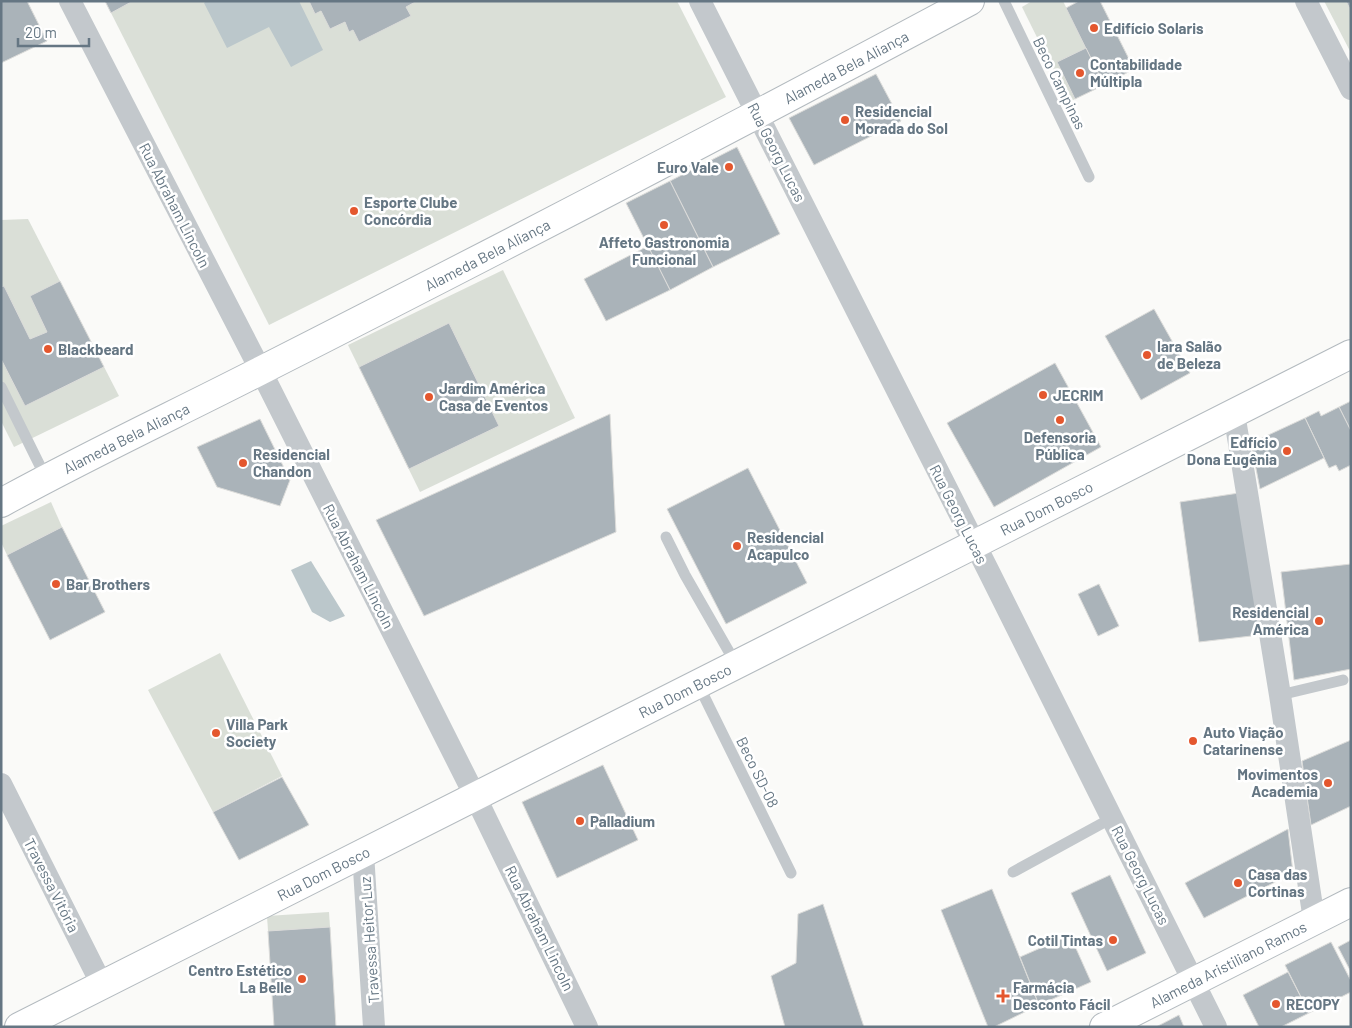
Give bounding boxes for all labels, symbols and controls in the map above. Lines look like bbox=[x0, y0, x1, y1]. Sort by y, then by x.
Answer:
scale bar bbox=[18, 15, 89, 47]
place label: Edifício Solaris bbox=[1104, 19, 1204, 37]
marker: Edifício Solaris bbox=[1088, 22, 1100, 34]
text: 20 m bbox=[25, 23, 57, 41]
street label: Alameda Bela Aliança bbox=[781, 27, 912, 107]
street label: Beco Campinas bbox=[1030, 34, 1090, 132]
place label: Contabilidade Múltipla bbox=[1090, 55, 1182, 90]
marker: Contabilidade Múltipla bbox=[1074, 67, 1086, 79]
street label: Rua Georg Lucas bbox=[744, 99, 810, 205]
place label: Residencial Morada do Sol bbox=[855, 102, 948, 137]
marker: Residencial Morada do Sol bbox=[839, 114, 851, 126]
street label: Rua Abraham Lincoln bbox=[136, 140, 214, 270]
place label: Euro Vale bbox=[657, 158, 719, 176]
marker: Euro Vale bbox=[723, 161, 735, 173]
place label: Esporte Clube Concórdia bbox=[364, 193, 457, 228]
marker: Esporte Clube Concórdia bbox=[348, 205, 360, 217]
street label: Alameda Bela Aliança bbox=[422, 215, 553, 294]
marker: Affeto Gastronomia Funcional bbox=[658, 219, 670, 231]
place label: Affeto Gastronomia Funcional bbox=[599, 233, 729, 268]
place label: Iara Salão de Beleza bbox=[1157, 337, 1222, 372]
place label: Blackbeard bbox=[58, 340, 133, 358]
marker: Blackbeard bbox=[42, 343, 54, 355]
marker: Iara Salão de Beleza bbox=[1141, 349, 1153, 361]
place label: Jardim América Casa de Eventos bbox=[439, 379, 549, 414]
place label: JECRIM bbox=[1053, 386, 1104, 404]
marker: JECRIM bbox=[1037, 389, 1049, 401]
marker: Jardim América Casa de Eventos bbox=[423, 391, 435, 403]
street label: Alameda Bela Aliança bbox=[60, 399, 192, 477]
marker: Defensoria Pública bbox=[1054, 414, 1066, 426]
place label: Defensoria Pública bbox=[1024, 428, 1096, 463]
place label: Edfício Dona Eugênia bbox=[1187, 433, 1277, 468]
place label: Residencial Chandon bbox=[253, 445, 330, 480]
marker: Edfício Dona Eugênia bbox=[1281, 445, 1293, 457]
marker: Residencial Chandon bbox=[237, 457, 249, 469]
street label: Rua Georg Lucas bbox=[926, 461, 992, 567]
street label: Rua Dom Bosco bbox=[997, 477, 1096, 539]
street label: Rua Abraham Lincoln bbox=[320, 501, 398, 631]
place label: Residencial Acapulco bbox=[747, 528, 824, 563]
marker: Residencial Acapulco bbox=[731, 540, 743, 552]
place label: Bar Brothers bbox=[66, 575, 151, 593]
marker: Bar Brothers bbox=[50, 578, 62, 590]
place label: Residencial América bbox=[1232, 603, 1309, 638]
marker: Residencial América bbox=[1313, 615, 1325, 627]
street label: Rua Dom Bosco bbox=[635, 660, 734, 722]
place label: Villa Park Society bbox=[226, 715, 288, 750]
place label: Auto Viação Catarinense bbox=[1203, 723, 1284, 758]
marker: Villa Park Society bbox=[210, 727, 222, 739]
street label: Beco SD-08 bbox=[733, 734, 783, 810]
marker: Auto Viação Catarinense bbox=[1187, 735, 1199, 747]
place label: Movimentos Academia bbox=[1237, 765, 1318, 800]
marker: Movimentos Academia bbox=[1322, 777, 1334, 789]
place label: Palladium bbox=[590, 812, 655, 830]
marker: Palladium bbox=[574, 815, 586, 827]
street label: Rua Georg Lucas bbox=[1108, 822, 1174, 928]
street label: Travessa Vitória bbox=[21, 835, 83, 935]
street label: Rua Dom Bosco bbox=[274, 842, 373, 904]
street label: Rua Abraham Lincoln bbox=[502, 862, 578, 994]
place label: Casa das Cortinas bbox=[1248, 865, 1308, 900]
street label: Travessa Heitor Luz bbox=[356, 876, 382, 1004]
marker: Casa das Cortinas bbox=[1232, 877, 1244, 889]
street label: Alameda Aristiliano Ramos bbox=[1147, 917, 1309, 1011]
place label: Cotil Tintas bbox=[1028, 931, 1103, 949]
marker: Cotil Tintas bbox=[1107, 934, 1119, 946]
place label: Centro Estético La Belle bbox=[188, 961, 292, 996]
marker: Centro Estético La Belle bbox=[296, 973, 308, 985]
place label: Farmácia Desconto Fácil bbox=[1013, 978, 1110, 1013]
marker: Farmácia Desconto Fácil bbox=[997, 990, 1009, 1002]
place label: RECOPY bbox=[1286, 995, 1340, 1013]
marker: RECOPY bbox=[1270, 998, 1282, 1010]

